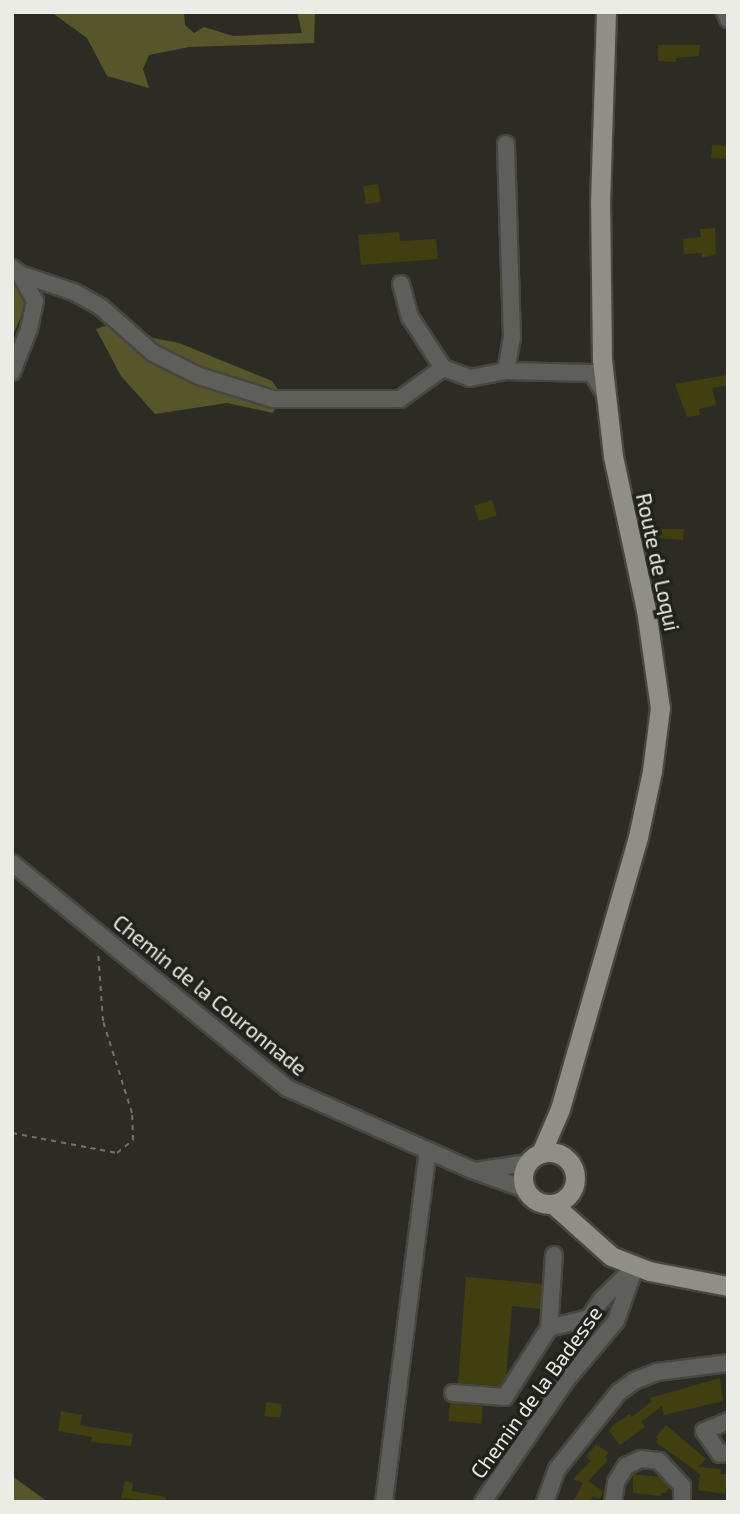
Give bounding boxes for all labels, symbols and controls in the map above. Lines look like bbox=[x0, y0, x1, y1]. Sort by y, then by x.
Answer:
street label: Route de Loqui bbox=[631, 491, 685, 633]
street label: Chemin de la Couronnade bbox=[108, 909, 312, 1081]
street label: Chemin de la Badesse bbox=[465, 1301, 607, 1483]

